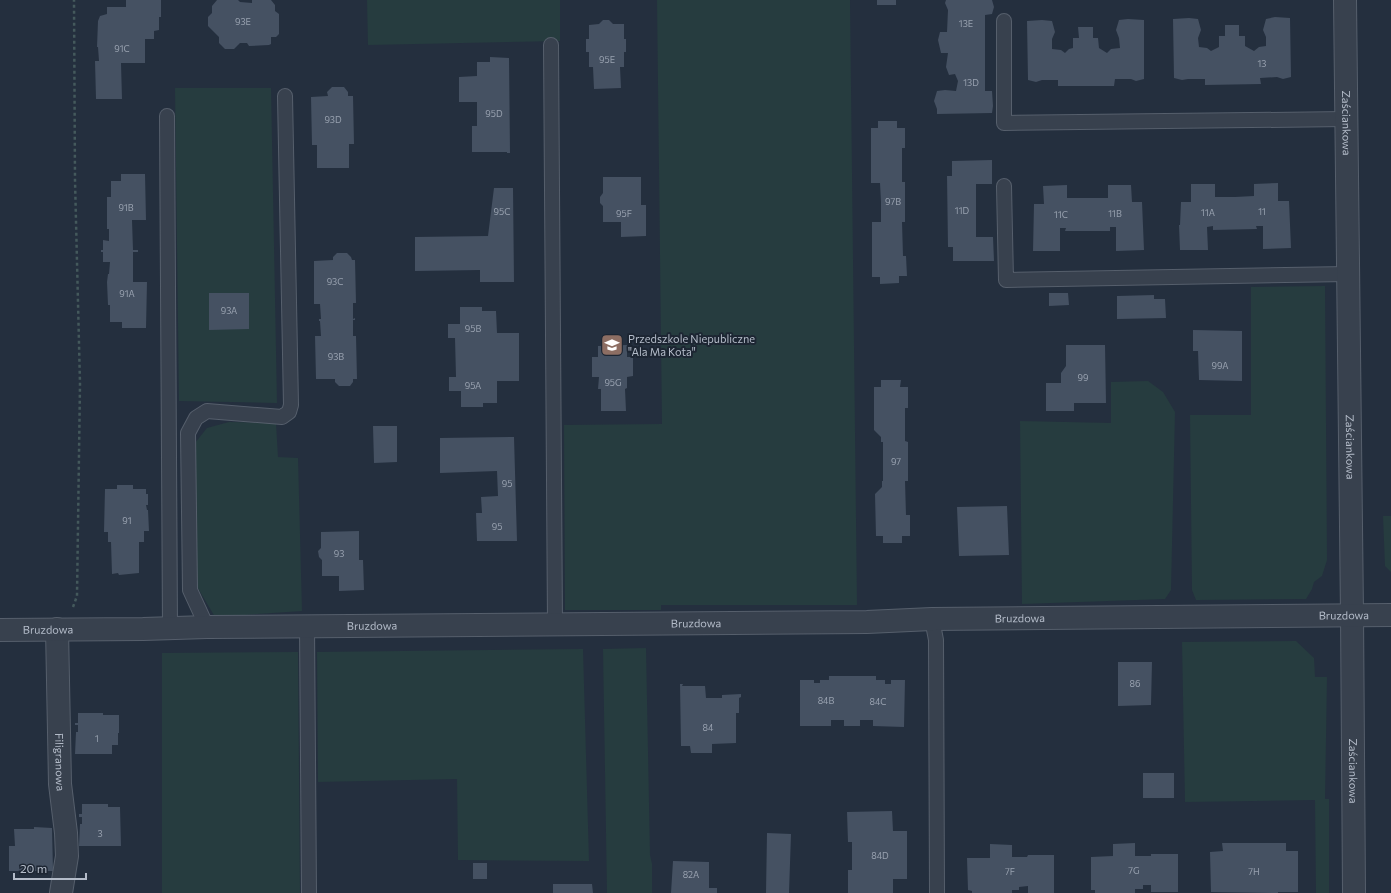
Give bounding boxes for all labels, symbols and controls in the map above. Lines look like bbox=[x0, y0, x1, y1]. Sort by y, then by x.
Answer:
house number: 93E bbox=[235, 16, 251, 27]
house number: 13E bbox=[959, 18, 973, 29]
house number: 91C bbox=[114, 43, 130, 54]
house number: 95E bbox=[599, 54, 615, 65]
house number: 13 bbox=[1258, 58, 1266, 69]
house number: 13D bbox=[963, 77, 979, 88]
street label: Zaściankowa bbox=[1340, 90, 1354, 156]
house number: 95D bbox=[485, 108, 503, 119]
house number: 93D bbox=[324, 114, 342, 125]
house number: 97B bbox=[885, 196, 901, 207]
house number: 91B bbox=[118, 202, 134, 213]
house number: 11D bbox=[955, 205, 970, 216]
house number: 95C bbox=[494, 206, 510, 217]
house number: 11 bbox=[1258, 206, 1266, 217]
house number: 11A bbox=[1201, 207, 1215, 218]
house number: 95F bbox=[616, 208, 632, 219]
house number: 11B bbox=[1108, 208, 1122, 219]
house number: 11C bbox=[1054, 209, 1068, 220]
house number: 93C bbox=[327, 276, 343, 287]
house number: 91A bbox=[119, 288, 135, 299]
house number: 93A bbox=[221, 305, 237, 316]
house number: 95B bbox=[465, 323, 481, 334]
school or university icon: Przedszkole Niepubliczne "Ala Ma Kota" bbox=[599, 332, 625, 358]
place label: Przedszkole Niepubliczne "Ala Ma Kota" bbox=[628, 332, 755, 358]
house number: 93B bbox=[328, 351, 344, 362]
house number: 99A bbox=[1212, 360, 1228, 371]
house number: 99 bbox=[1078, 372, 1088, 383]
house number: 95G bbox=[604, 377, 622, 388]
house number: 95A bbox=[465, 380, 481, 391]
street label: Zaściankowa bbox=[1344, 414, 1357, 480]
house number: 97 bbox=[891, 456, 901, 467]
house number: 95 bbox=[502, 478, 512, 489]
house number: 91 bbox=[122, 515, 132, 526]
house number: 95 bbox=[492, 521, 502, 532]
house number: 93 bbox=[334, 548, 344, 559]
street label: Bruzdowa bbox=[1319, 608, 1369, 622]
street label: Bruzdowa bbox=[995, 611, 1045, 624]
street label: Bruzdowa bbox=[671, 616, 721, 629]
street label: Bruzdowa bbox=[347, 619, 397, 632]
street label: Bruzdowa bbox=[23, 622, 73, 636]
house number: 86 bbox=[1130, 678, 1140, 689]
house number: 84B bbox=[818, 695, 835, 706]
house number: 84C bbox=[869, 696, 887, 707]
house number: 84 bbox=[703, 722, 714, 733]
street label: Filigranowa bbox=[53, 733, 68, 792]
house number: 1 bbox=[95, 733, 99, 744]
street label: Zaściankowa bbox=[1347, 738, 1360, 804]
house number: 3 bbox=[97, 828, 103, 839]
house number: 84D bbox=[871, 850, 889, 861]
scale bar bbox=[14, 855, 86, 881]
text: 20 m bbox=[20, 861, 47, 875]
house number: 7G bbox=[1128, 865, 1140, 876]
house number: 7F bbox=[1005, 866, 1015, 877]
house number: 7H bbox=[1248, 866, 1260, 877]
house number: 82A bbox=[683, 869, 699, 880]

